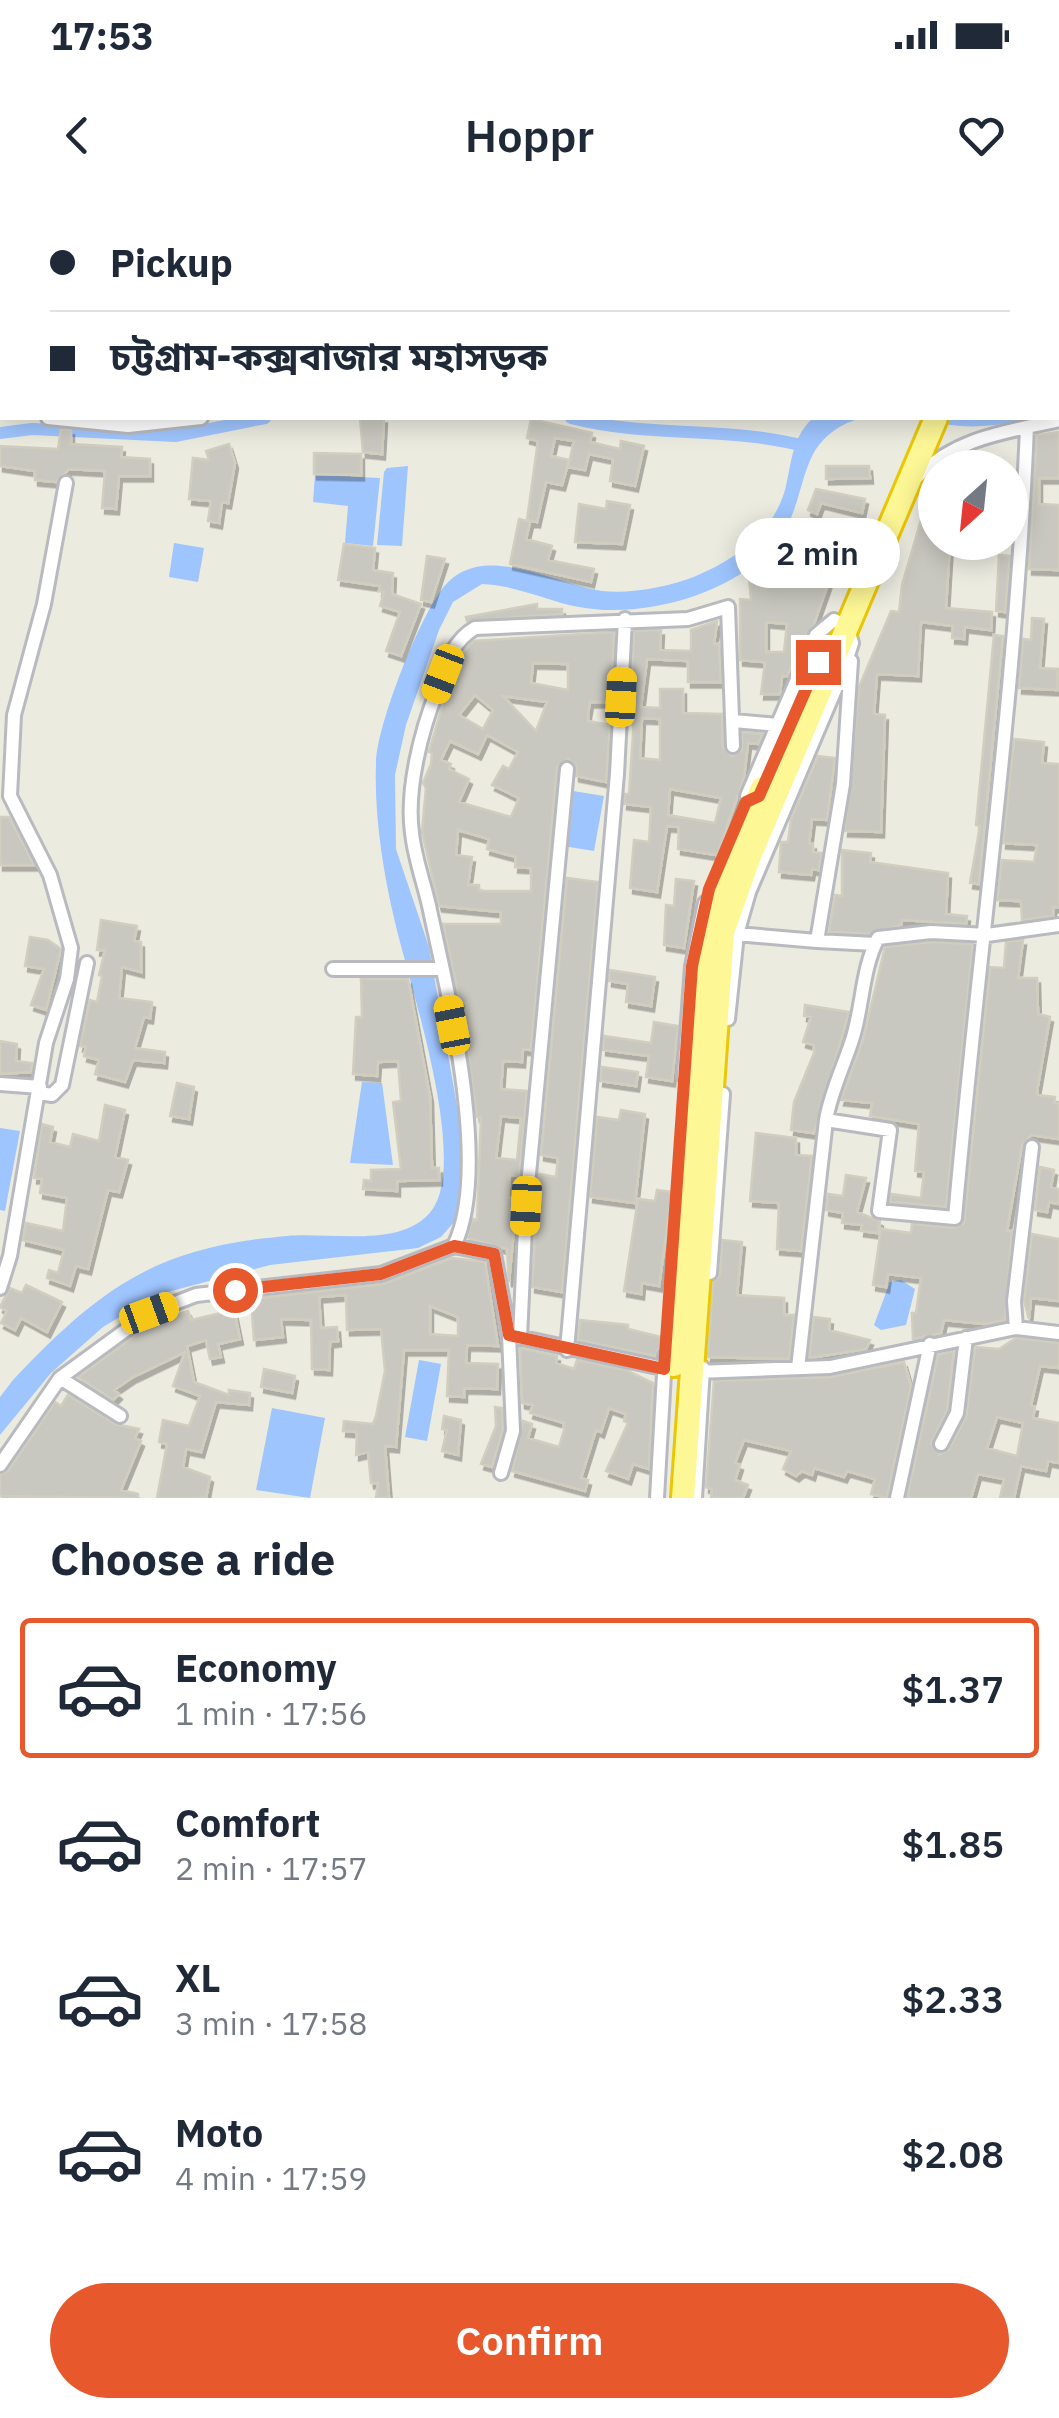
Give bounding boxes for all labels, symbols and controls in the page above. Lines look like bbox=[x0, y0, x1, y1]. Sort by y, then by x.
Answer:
text: 17:53 bbox=[50, 11, 154, 60]
text: Hoppr bbox=[465, 106, 594, 164]
icon: back bbox=[50, 108, 105, 163]
icon: heart bbox=[954, 108, 1009, 163]
text: Pickup bbox=[110, 238, 233, 287]
text: চট্টগ্রাম-কক্সবাজার মহাসড়ক bbox=[110, 331, 547, 380]
north arrow bbox=[918, 450, 1028, 560]
map controls bbox=[918, 450, 1028, 560]
callout: 2 min bbox=[736, 517, 900, 587]
text: 2 min bbox=[776, 532, 859, 574]
route end bbox=[796, 640, 841, 685]
car bbox=[418, 641, 468, 707]
car bbox=[604, 666, 638, 728]
car bbox=[432, 993, 472, 1057]
car bbox=[509, 1175, 543, 1237]
route start bbox=[213, 1268, 258, 1313]
car bbox=[116, 1289, 182, 1337]
text: Choose a ride bbox=[50, 1529, 335, 1587]
icon: car bbox=[55, 1643, 145, 1733]
text: Economy bbox=[175, 1643, 337, 1692]
text: $1.37 bbox=[901, 1664, 1004, 1713]
text: 1 min · 17:56 bbox=[175, 1692, 368, 1734]
icon: car bbox=[55, 1798, 145, 1888]
text: Comfort bbox=[175, 1798, 320, 1847]
text: $1.85 bbox=[901, 1819, 1004, 1868]
text: 2 min · 17:57 bbox=[175, 1847, 368, 1889]
icon: car bbox=[55, 1953, 145, 2043]
text: XL bbox=[175, 1953, 221, 2002]
text: $2.33 bbox=[901, 1974, 1004, 2023]
text: 3 min · 17:58 bbox=[175, 2002, 368, 2044]
icon: car bbox=[55, 2108, 145, 2198]
text: Moto bbox=[175, 2108, 263, 2157]
text: $2.08 bbox=[901, 2129, 1004, 2178]
text: 4 min · 17:59 bbox=[175, 2157, 368, 2199]
button: Confirm bbox=[50, 2283, 1009, 2398]

